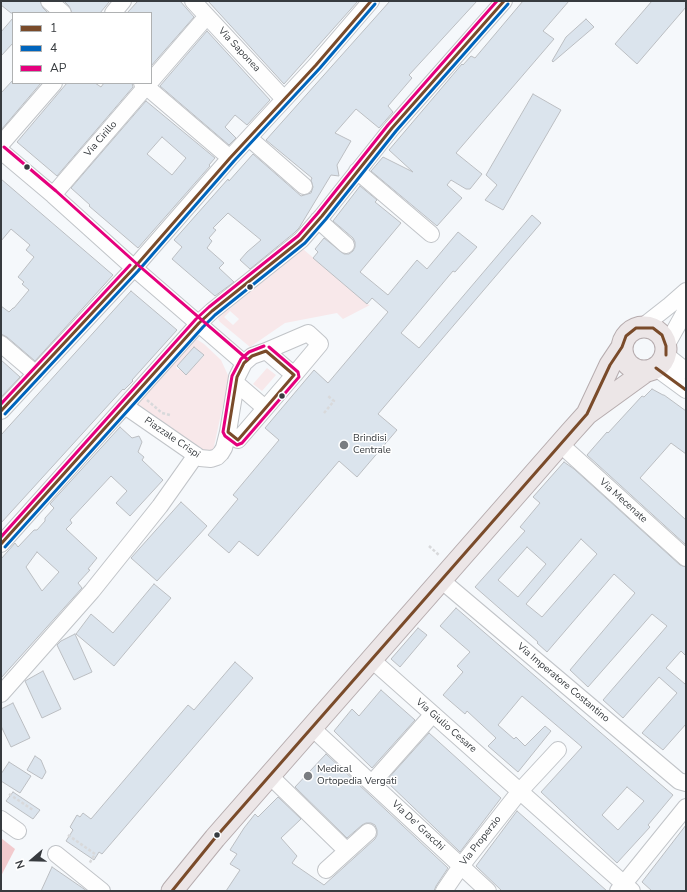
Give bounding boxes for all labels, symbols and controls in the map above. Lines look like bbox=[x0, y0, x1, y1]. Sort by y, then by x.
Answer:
legend bbox=[12, 12, 152, 84]
text: 1 bbox=[50, 20, 57, 36]
street label: Via Saponea bbox=[215, 25, 263, 75]
text: 4 bbox=[50, 40, 57, 56]
text: AP bbox=[50, 60, 66, 76]
street label: Via Cirillo bbox=[82, 119, 120, 159]
unlabelled marker bbox=[22, 162, 32, 172]
unlabelled marker bbox=[245, 282, 255, 292]
unlabelled marker bbox=[277, 391, 287, 401]
street label: Piazzale Crispi bbox=[142, 415, 202, 461]
place label: Brindisi Centrale bbox=[353, 433, 391, 456]
marker: Brindisi Centrale bbox=[338, 439, 350, 451]
street label: Via Mecenate bbox=[596, 476, 650, 526]
street label: Via Imperatore Costantino bbox=[514, 641, 612, 725]
street label: Via Giulio Cesare bbox=[413, 696, 479, 756]
place label: Medical Ortopedia Vergati bbox=[317, 764, 397, 788]
marker: Medical Ortopedia Vergati bbox=[302, 770, 314, 782]
street label: Via De' Gracchi bbox=[389, 798, 447, 854]
street label: Via Properzio bbox=[458, 814, 504, 868]
unlabelled marker bbox=[212, 830, 222, 840]
north arrow bbox=[12, 840, 52, 880]
text: N bbox=[12, 858, 29, 871]

